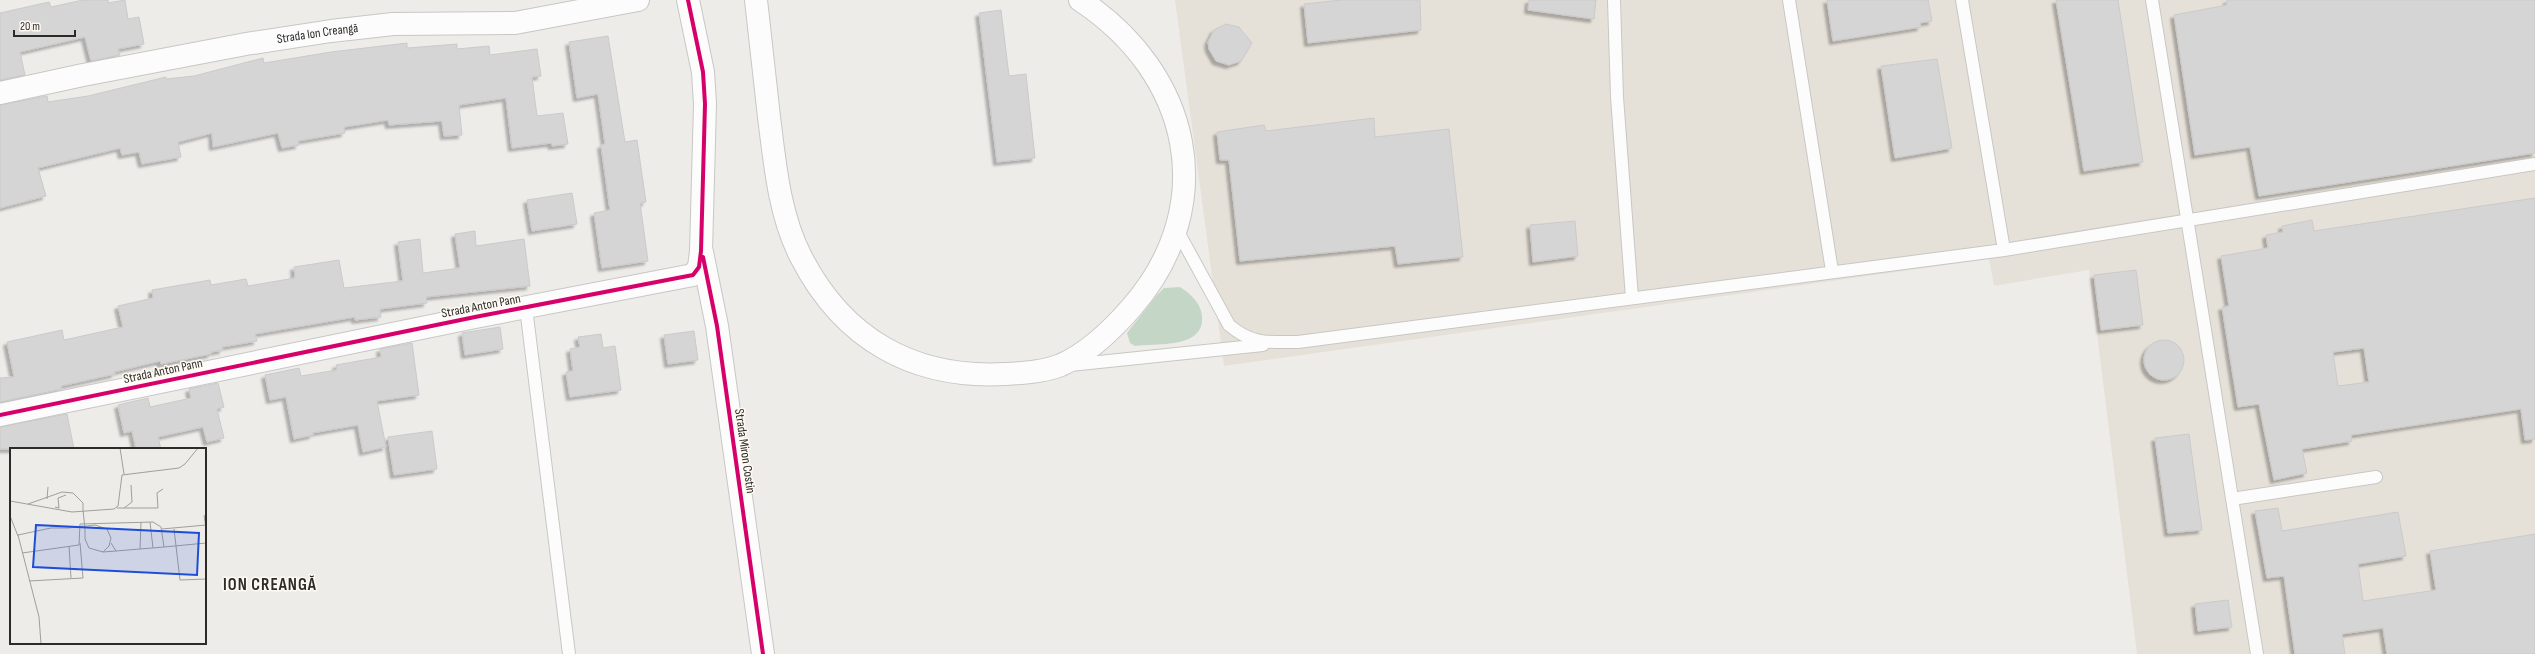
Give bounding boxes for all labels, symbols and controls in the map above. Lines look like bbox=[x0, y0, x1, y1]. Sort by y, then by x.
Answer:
scale bar bbox=[14, 12, 75, 38]
text: 20 m bbox=[20, 19, 40, 34]
street label: Strada Ion Creangă bbox=[276, 20, 359, 47]
street label: Strada Anton Pann bbox=[440, 290, 522, 322]
street label: Strada Anton Pann bbox=[122, 355, 204, 387]
street label: Strada Miron Costin bbox=[731, 408, 759, 494]
inset map bbox=[10, 448, 206, 644]
district label: ION CREANGĂ bbox=[223, 575, 317, 595]

